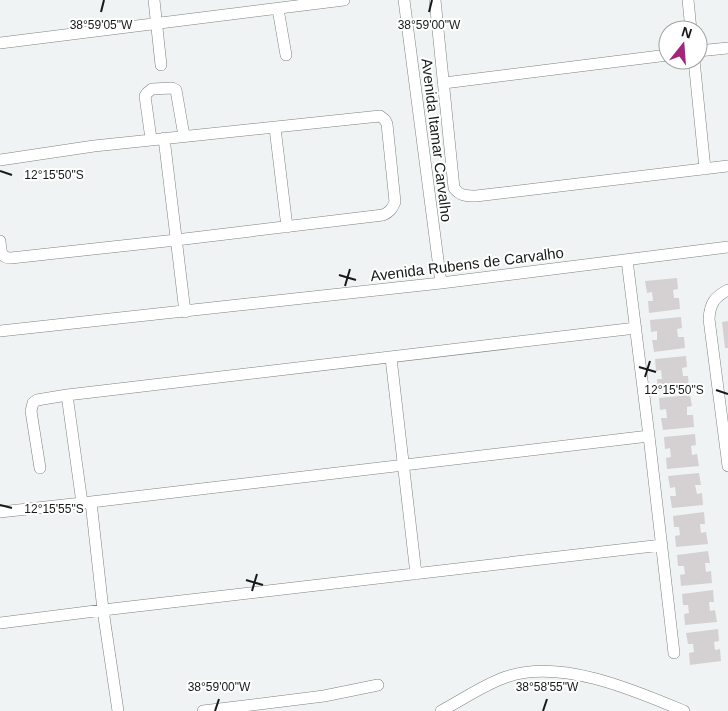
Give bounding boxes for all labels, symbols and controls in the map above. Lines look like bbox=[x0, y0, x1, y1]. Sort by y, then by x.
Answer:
text: 38°59'05"W bbox=[70, 18, 133, 32]
text: 38°59'00"W bbox=[398, 18, 461, 32]
north arrow bbox=[658, 20, 708, 70]
text: N bbox=[680, 23, 694, 42]
street label: Avenida Itamar Carvalho bbox=[419, 57, 455, 223]
text: 12°15'50"S bbox=[24, 168, 84, 182]
street label: Avenida Rubens de Carvalho bbox=[369, 244, 565, 284]
text: 12°15'50"S bbox=[644, 383, 704, 397]
text: 12°15'55"S bbox=[24, 502, 84, 516]
text: 38°59'00"W bbox=[188, 680, 251, 694]
text: 38°58'55"W bbox=[516, 680, 579, 694]

